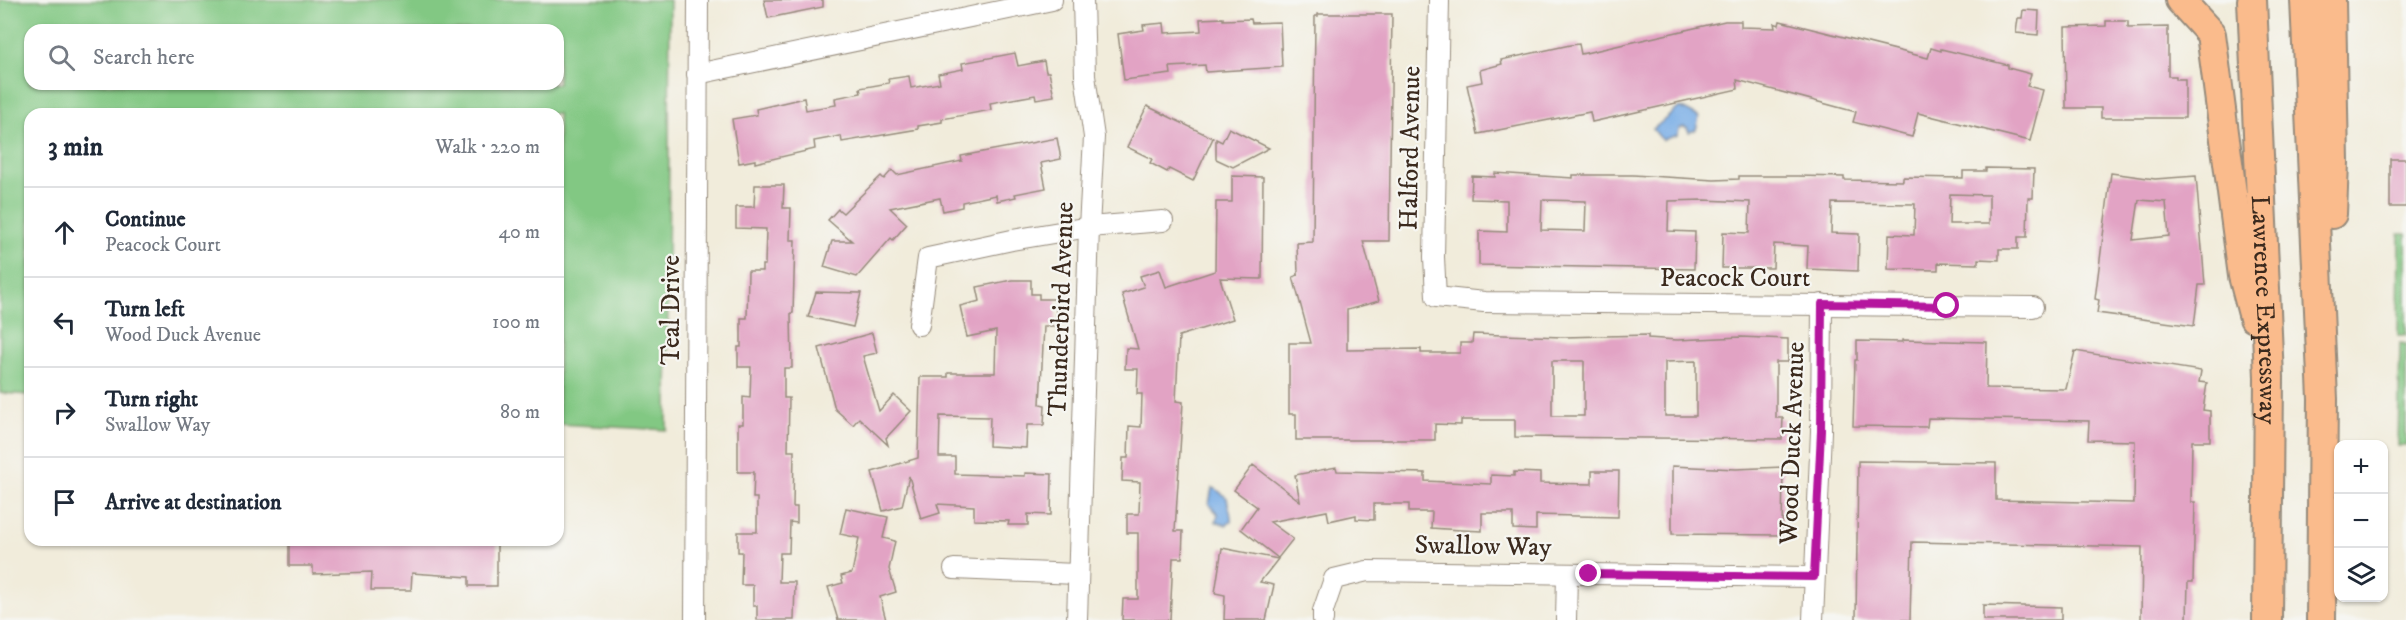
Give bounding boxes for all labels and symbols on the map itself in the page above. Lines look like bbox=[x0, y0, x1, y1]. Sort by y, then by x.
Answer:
street label: Halford Avenue bbox=[1393, 65, 1428, 231]
street label: Lawrence Expressway bbox=[2243, 194, 2284, 425]
street label: Thunderbird Avenue bbox=[1041, 201, 1082, 417]
street label: Teal Drive bbox=[655, 255, 688, 365]
street label: Peacock Court bbox=[1660, 262, 1810, 295]
route start bbox=[1933, 292, 1959, 318]
street label: Wood Duck Avenue bbox=[1772, 341, 1813, 546]
street label: Swallow Way bbox=[1414, 529, 1552, 564]
route end bbox=[1575, 560, 1601, 586]

